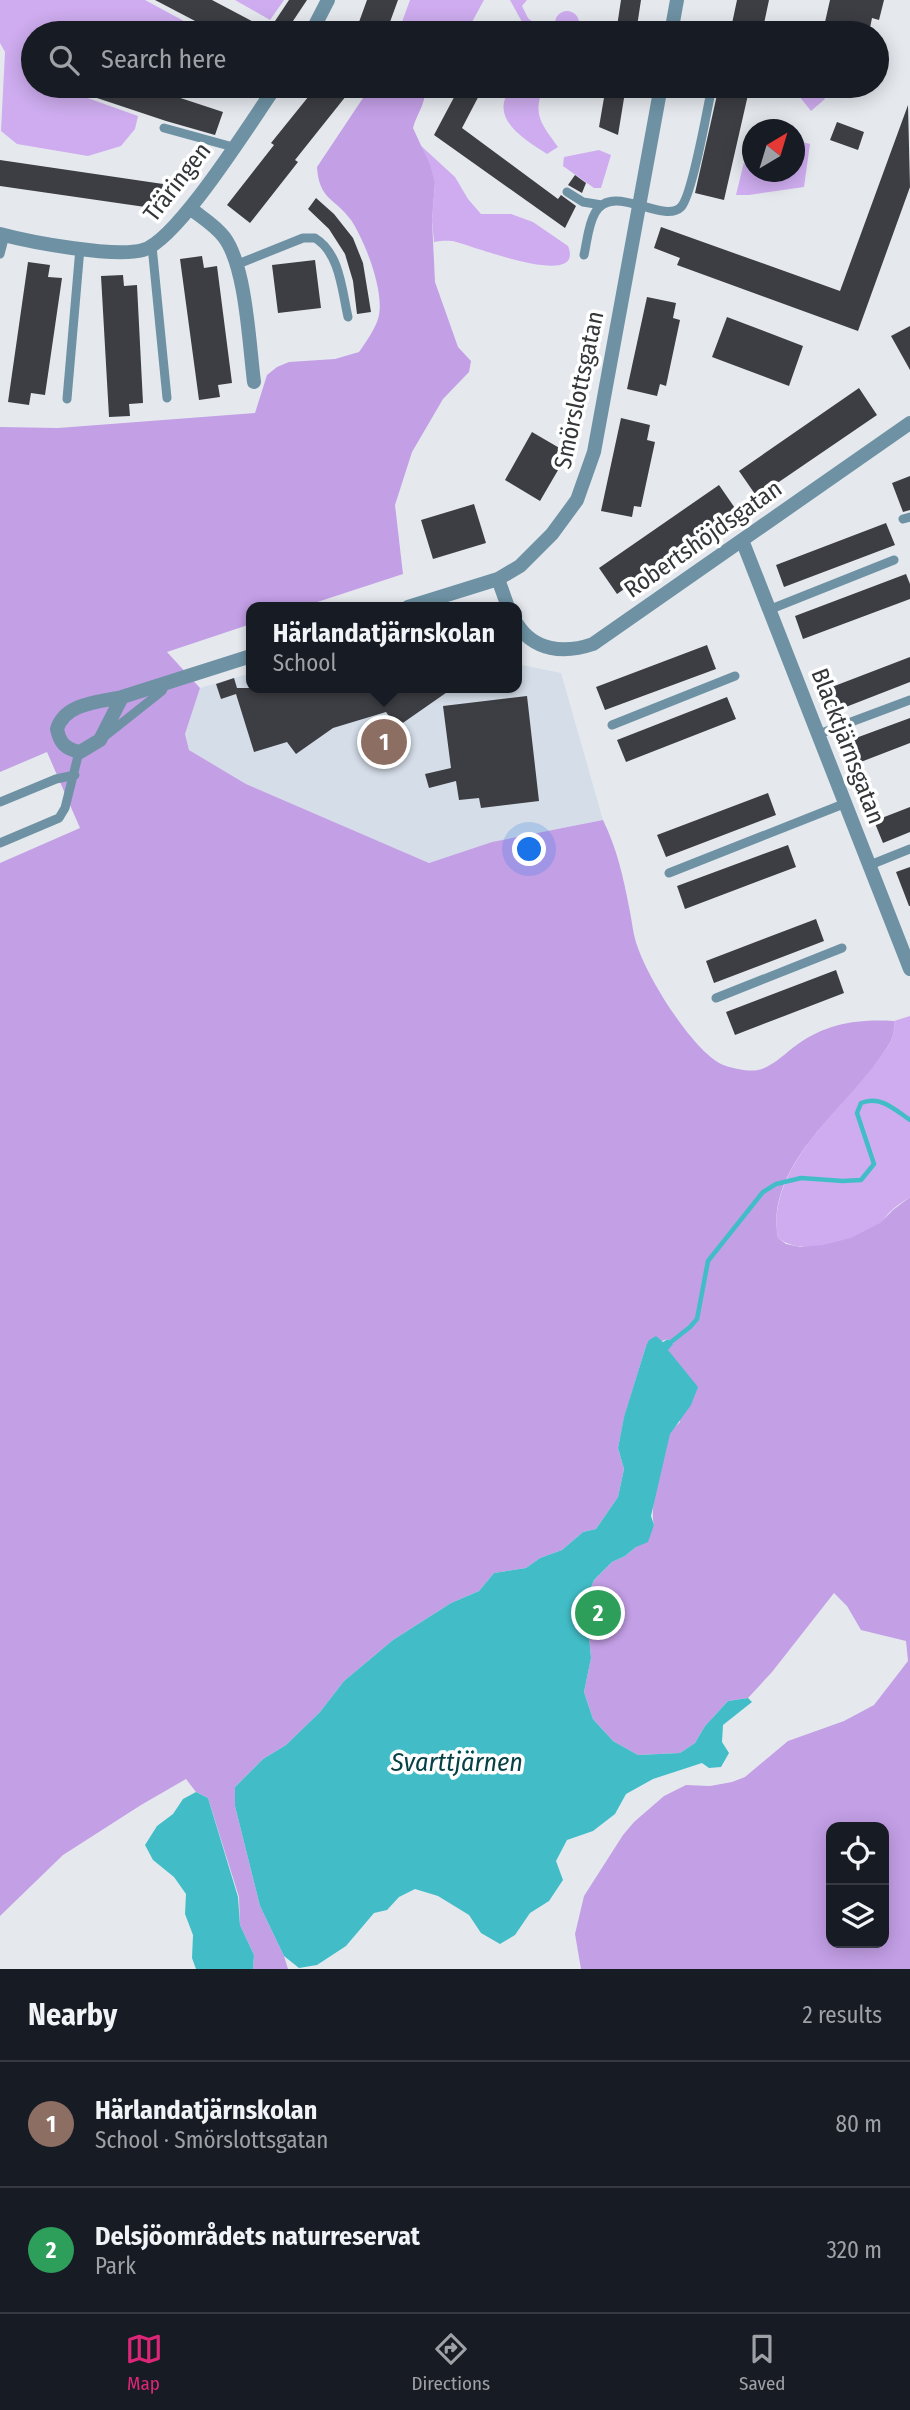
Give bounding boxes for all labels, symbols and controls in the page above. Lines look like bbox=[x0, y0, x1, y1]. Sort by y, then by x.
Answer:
search box bbox=[21, 21, 889, 98]
icon: search bbox=[45, 41, 83, 79]
text: Search here bbox=[101, 44, 226, 75]
north arrow bbox=[742, 119, 805, 182]
street label: Träringen bbox=[138, 137, 216, 227]
street label: Smörslottsgatan bbox=[549, 308, 609, 472]
street label: Robertshöjdsgatan bbox=[619, 474, 787, 604]
popup bbox=[246, 602, 522, 693]
text: Härlandatjärnskolan bbox=[273, 618, 495, 649]
text: School bbox=[273, 649, 336, 677]
street label: Blacktjärnsgatan bbox=[806, 664, 890, 828]
pin: 1 bbox=[361, 716, 407, 768]
your location bbox=[512, 832, 546, 866]
pin: 2 bbox=[575, 1587, 621, 1639]
water label: Svarttjärnen bbox=[390, 1747, 523, 1778]
map controls bbox=[826, 1822, 889, 1948]
button: locate bbox=[826, 1822, 889, 1885]
button: layers bbox=[826, 1885, 889, 1948]
text: Nearby bbox=[28, 1997, 117, 2033]
text: 2 results bbox=[802, 2001, 882, 2029]
text: Härlandatjärnskolan bbox=[95, 2095, 317, 2126]
text: 1 bbox=[46, 2110, 56, 2138]
text: 80 m bbox=[835, 2110, 882, 2138]
text: School · Smörslottsgatan bbox=[95, 2126, 328, 2154]
text: Delsjöområdets naturreservat bbox=[95, 2221, 420, 2252]
text: 2 bbox=[46, 2236, 56, 2264]
text: 320 m bbox=[827, 2236, 882, 2264]
text: Park bbox=[95, 2252, 136, 2280]
tab: Map bbox=[125, 2330, 163, 2395]
tab: Directions bbox=[412, 2330, 490, 2395]
tab: Saved bbox=[739, 2330, 785, 2395]

